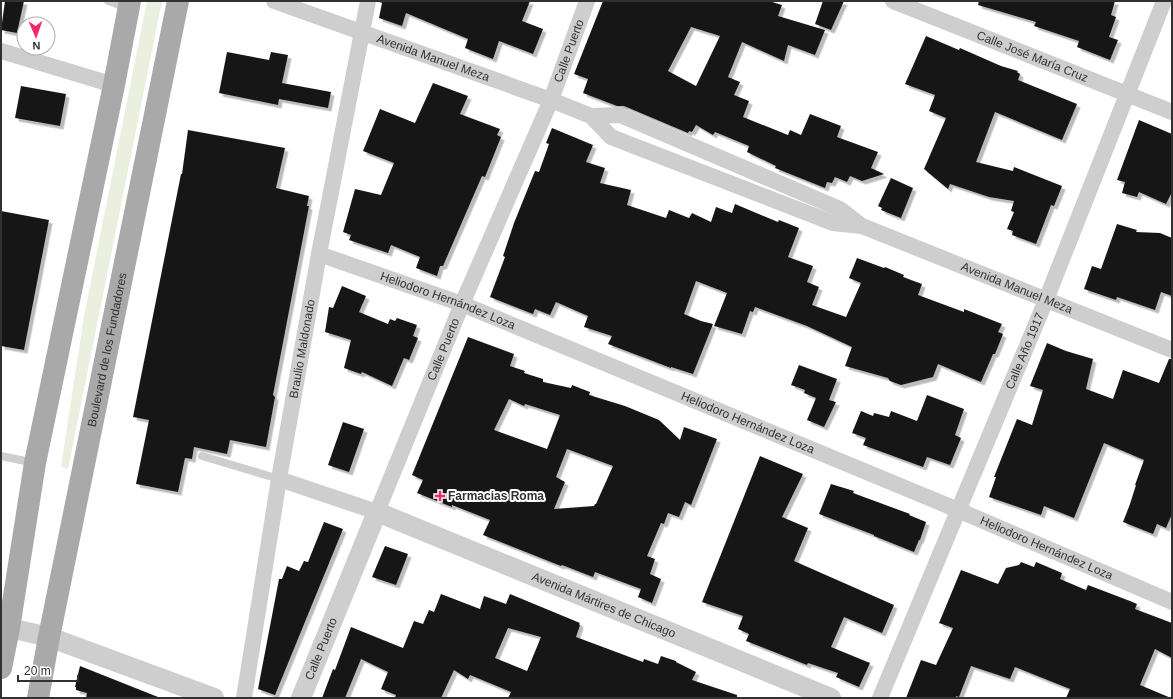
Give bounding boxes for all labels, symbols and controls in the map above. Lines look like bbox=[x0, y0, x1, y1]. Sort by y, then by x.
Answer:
north arrow bbox=[16, 16, 56, 56]
street label: Calle Puerto bbox=[551, 17, 587, 84]
street label: Calle José María Cruz bbox=[975, 28, 1090, 85]
street label: Avenida Manuel Meza bbox=[375, 31, 492, 85]
text: N bbox=[32, 40, 41, 52]
street label: Avenida Manuel Meza bbox=[959, 259, 1075, 317]
street label: Heliodoro Hernández Loza bbox=[379, 269, 518, 332]
street label: Boulevard de los Fundadores bbox=[85, 271, 130, 428]
street label: Braulio Maldonado bbox=[286, 298, 318, 399]
street label: Calle Año 1917 bbox=[1003, 310, 1047, 391]
street label: Calle Puerto bbox=[424, 316, 463, 383]
street label: Heliodoro Hernández Loza bbox=[679, 389, 817, 457]
place label: Farmacias Roma bbox=[448, 489, 544, 503]
marker: Farmacias Roma bbox=[435, 491, 445, 501]
street label: Heliodoro Hernández Loza bbox=[978, 513, 1115, 583]
street label: Avenida Mártires de Chicago bbox=[530, 569, 678, 641]
street label: Calle Puerto bbox=[302, 615, 340, 682]
scale bar bbox=[18, 657, 78, 683]
text: 20 m bbox=[24, 664, 51, 678]

